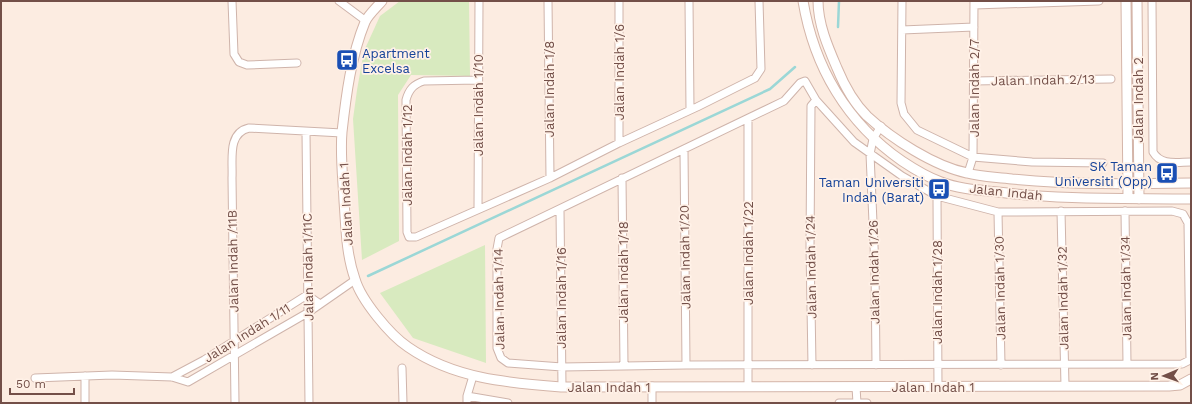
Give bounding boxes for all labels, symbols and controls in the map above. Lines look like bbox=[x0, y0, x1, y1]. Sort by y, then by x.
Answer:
street label: Jalan Indah 1/6 bbox=[612, 24, 627, 120]
street label: Jalan Indah 2/7 bbox=[967, 39, 982, 137]
street label: Jalan Indah 1/8 bbox=[542, 41, 557, 137]
place label: Apartment Excelsa bbox=[362, 46, 430, 76]
bus stop icon: Apartment Excelsa bbox=[334, 47, 360, 73]
street label: Jalan Indah 1/10 bbox=[471, 54, 486, 156]
street label: Jalan Indah 2 bbox=[1131, 57, 1146, 143]
street label: Jalan Indah 2/13 bbox=[991, 72, 1095, 88]
street label: Jalan Indah 1/12 bbox=[400, 104, 415, 206]
place label: SK Taman Universiti (Opp) bbox=[1055, 159, 1152, 189]
bus stop icon: SK Taman Universiti (Opp) bbox=[1154, 160, 1180, 186]
street label: Jalan Indah 1 bbox=[336, 162, 356, 246]
place label: Taman Universiti Indah (Barat) bbox=[819, 175, 924, 205]
bus stop icon: Taman Universiti Indah (Barat) bbox=[926, 176, 952, 202]
street label: Jalan Indah bbox=[969, 181, 1043, 203]
street label: Jalan Indah 1/22 bbox=[741, 201, 756, 305]
street label: Jalan Indah 1/20 bbox=[677, 205, 693, 309]
street label: Jalan Indah /11B bbox=[225, 210, 241, 312]
street label: Jalan Indah 1/11C bbox=[300, 213, 316, 321]
street label: Jalan Indah 1/24 bbox=[803, 215, 819, 319]
street label: Jalan Indah 1/26 bbox=[866, 220, 882, 324]
street label: Jalan Indah 1/18 bbox=[616, 221, 631, 323]
street label: Jalan Indah 1/30 bbox=[992, 236, 1008, 340]
street label: Jalan Indah 1/34 bbox=[1118, 236, 1134, 340]
street label: Jalan Indah 1/28 bbox=[930, 240, 945, 344]
street label: Jalan Indah 1/32 bbox=[1055, 246, 1071, 350]
street label: Jalan Indah 1/16 bbox=[554, 247, 569, 349]
street label: Jalan Indah 1/14 bbox=[491, 248, 507, 350]
street label: Jalan Indah 1/11 bbox=[201, 300, 293, 366]
north arrow bbox=[1144, 356, 1184, 396]
scale bar bbox=[10, 370, 74, 396]
text: N bbox=[1148, 372, 1161, 381]
text: 50 m bbox=[16, 377, 46, 391]
street label: Jalan Indah 1 bbox=[568, 380, 650, 395]
street label: Jalan Indah 1 bbox=[892, 380, 974, 395]

